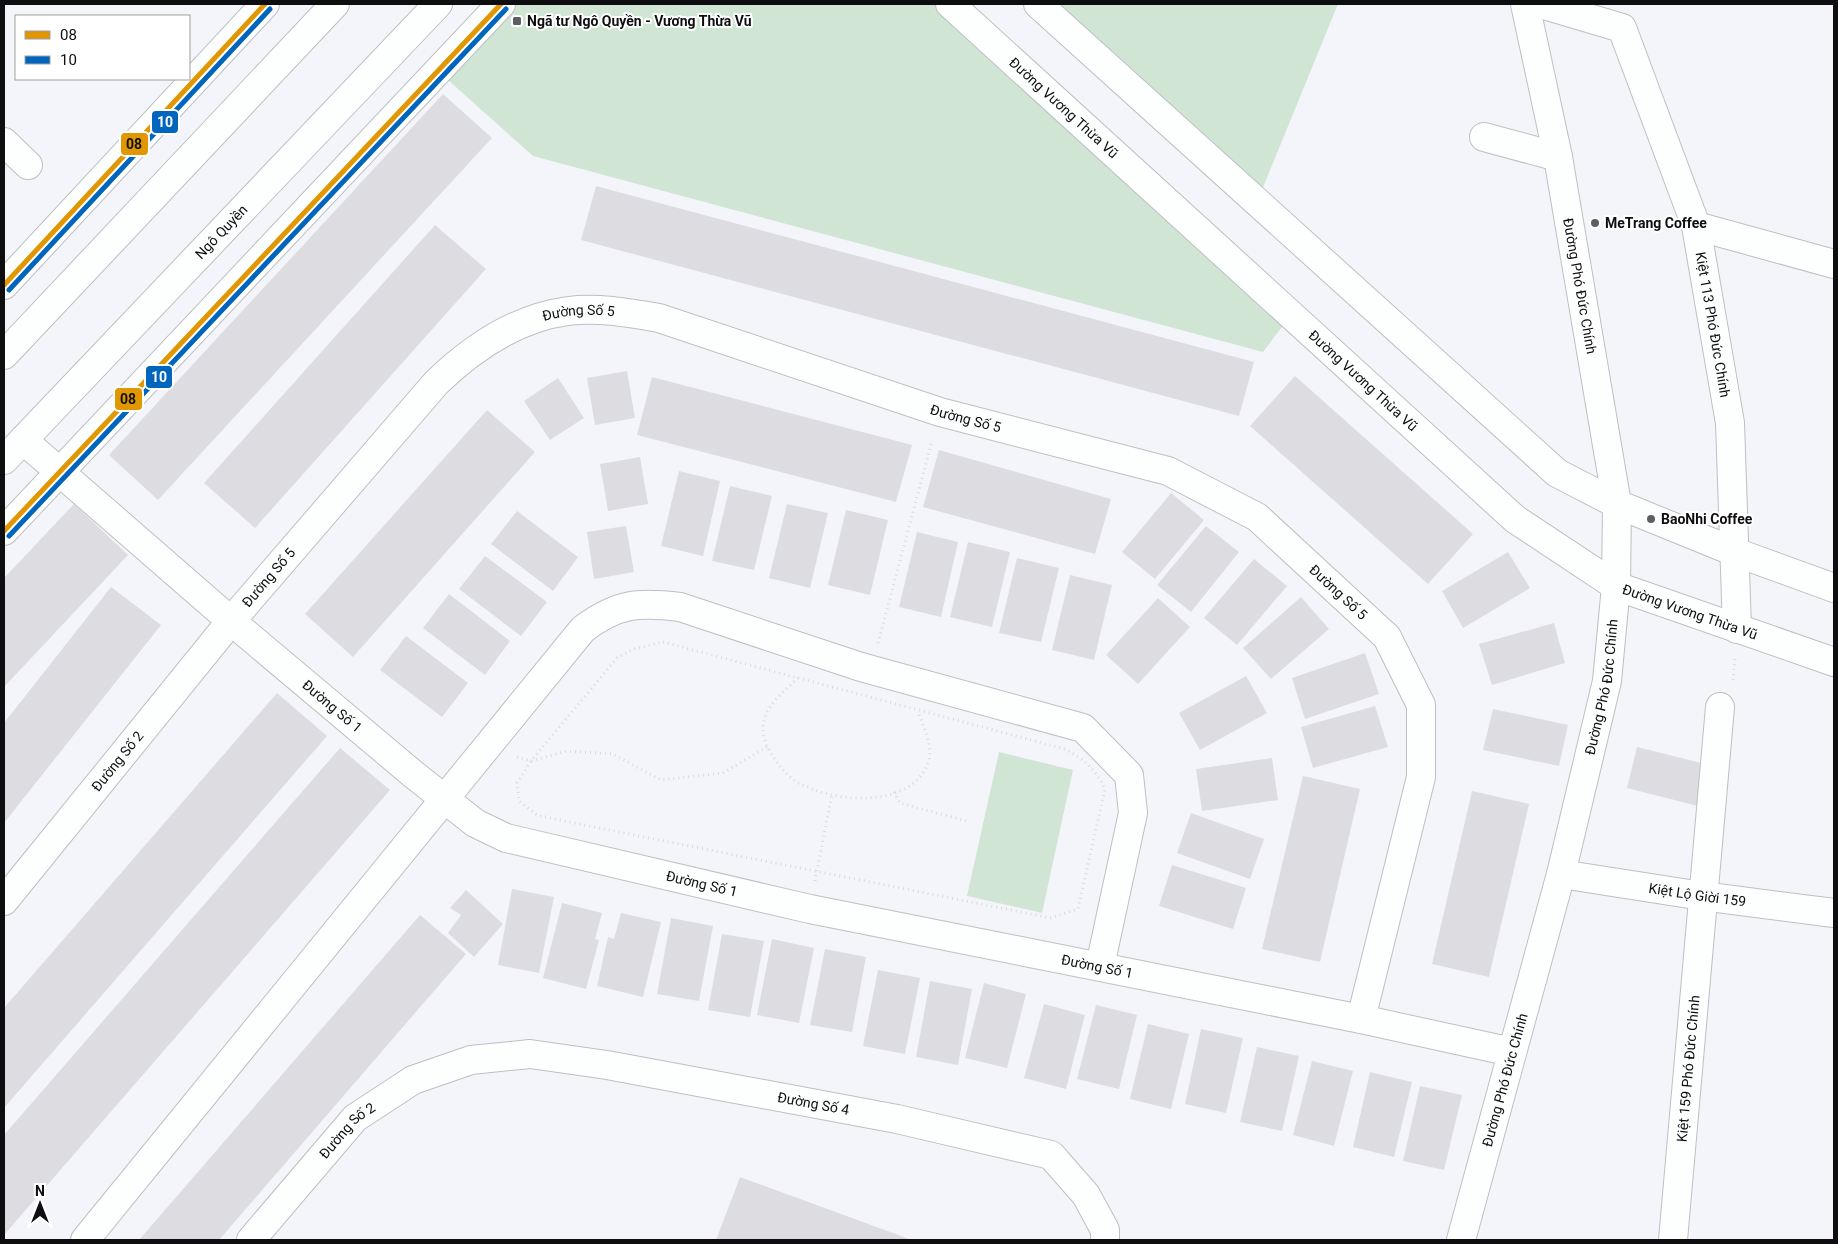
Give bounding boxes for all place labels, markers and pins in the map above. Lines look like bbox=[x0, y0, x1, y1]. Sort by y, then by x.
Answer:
place label: Ngã tư Ngô Quyền - Vương Thừa Vũ bbox=[527, 13, 752, 29]
marker: Ngã tư Ngô Quyền - Vương Thừa Vũ bbox=[511, 15, 523, 27]
place label: MeTrang Coffee bbox=[1605, 215, 1707, 231]
marker: MeTrang Coffee bbox=[1589, 217, 1601, 229]
place label: BaoNhi Coffee bbox=[1661, 511, 1753, 527]
marker: BaoNhi Coffee bbox=[1645, 513, 1657, 525]

